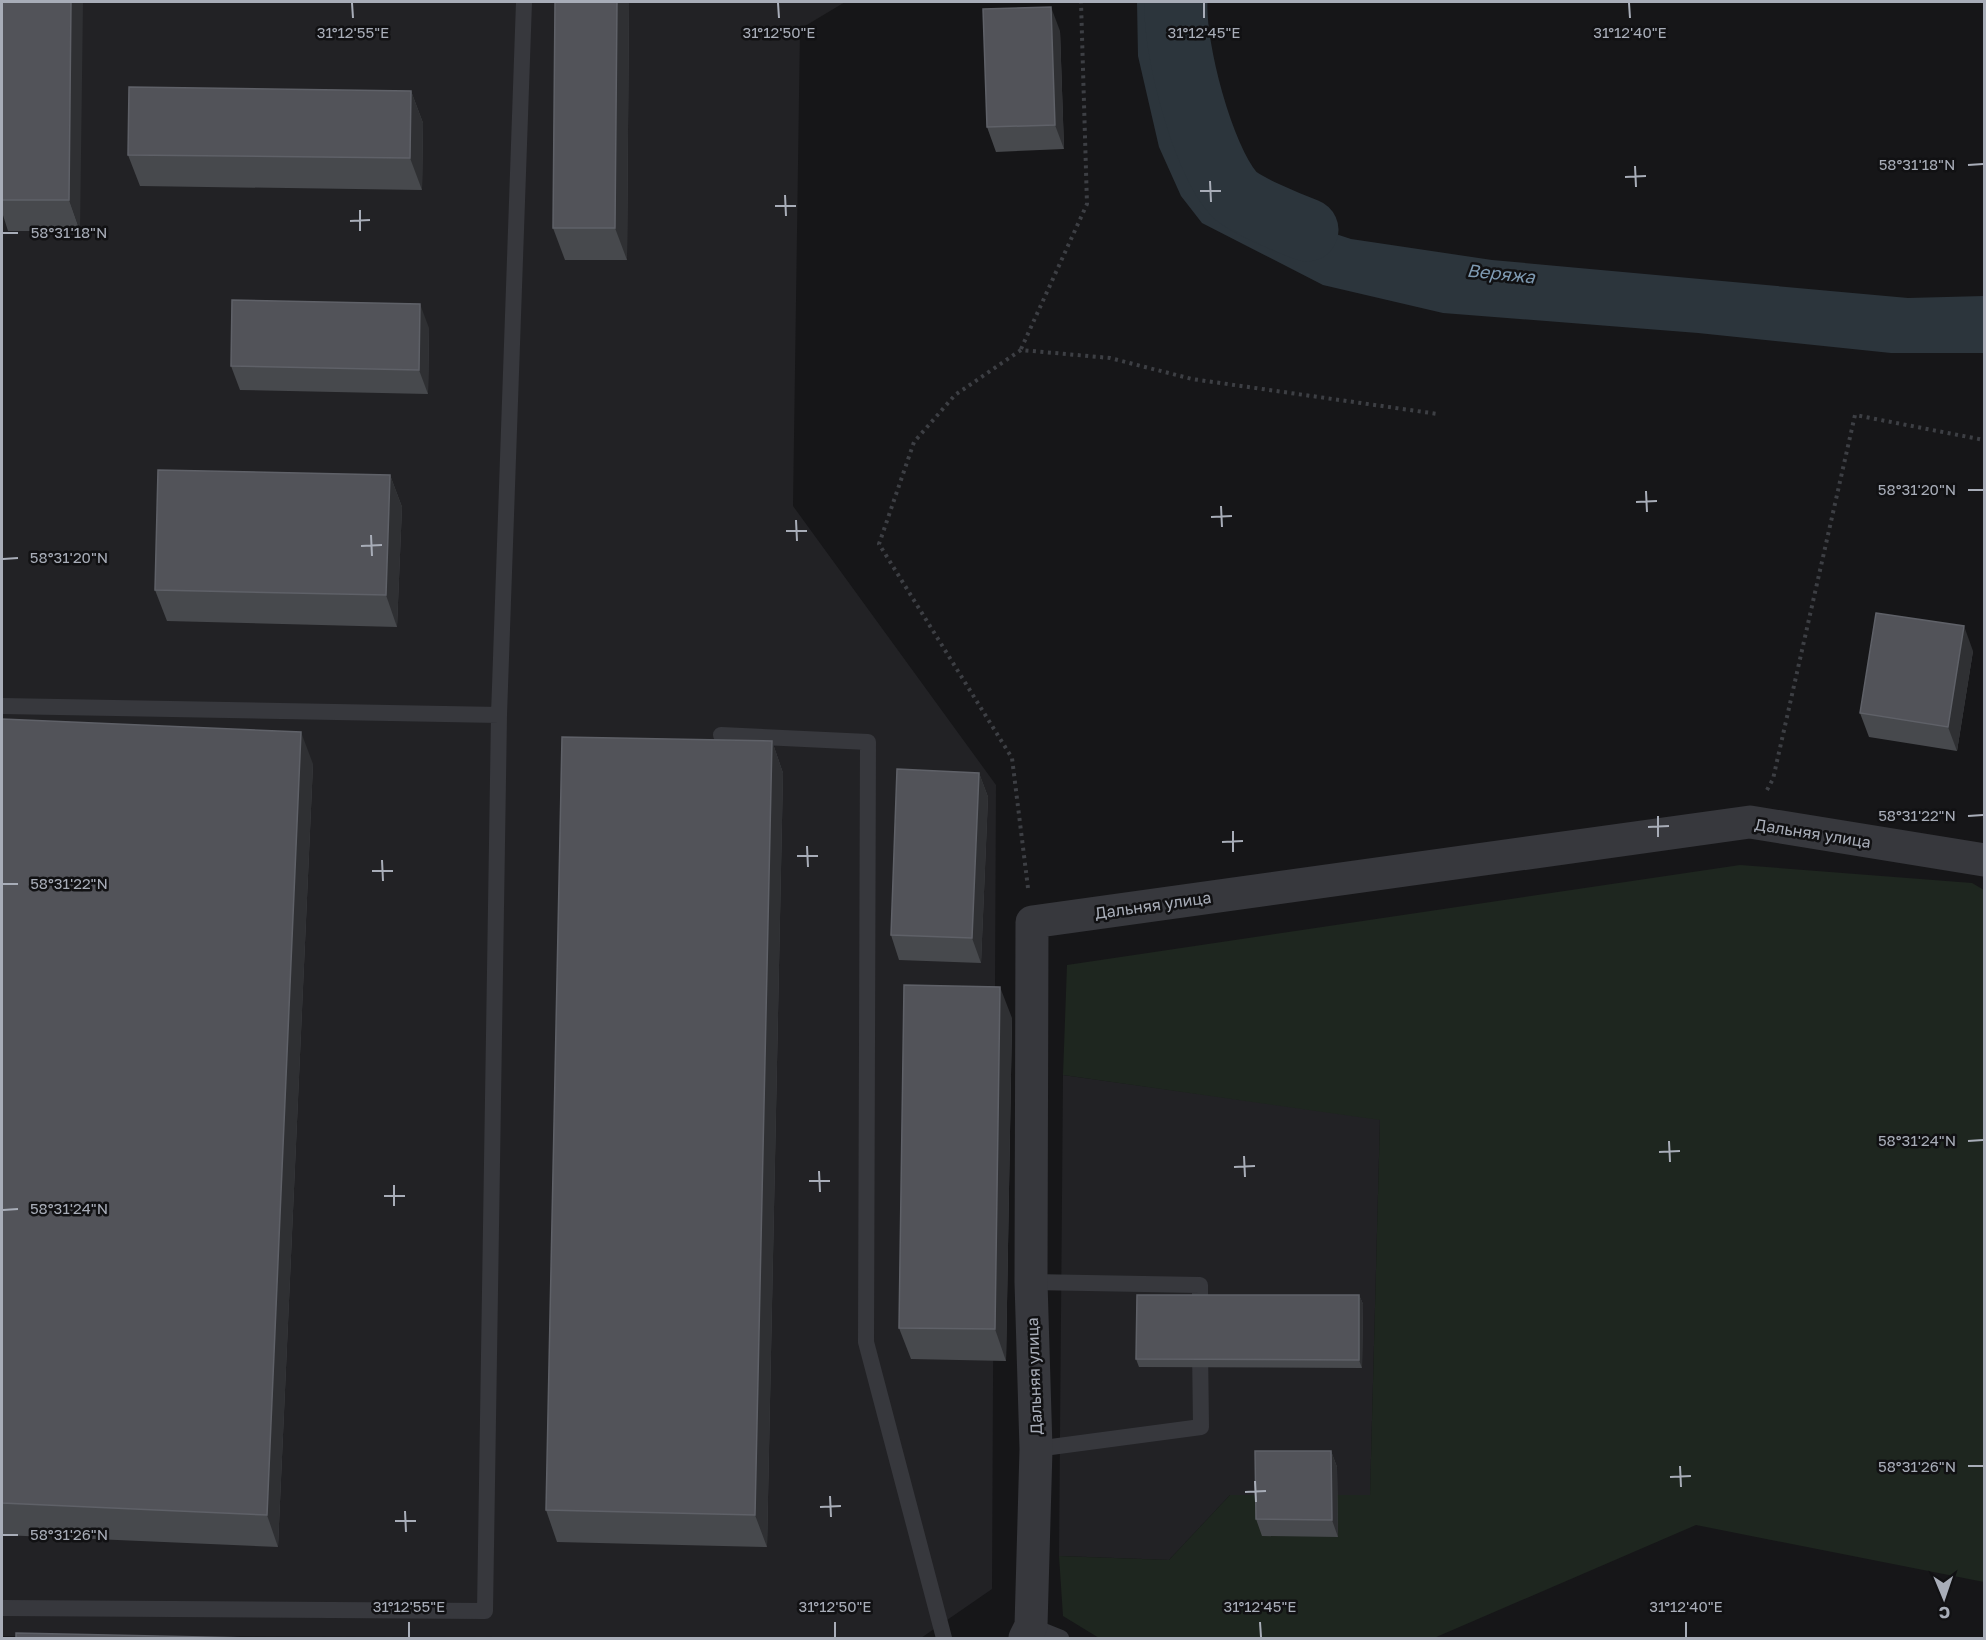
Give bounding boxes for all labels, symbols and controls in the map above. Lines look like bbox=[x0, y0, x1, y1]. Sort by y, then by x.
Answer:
text: 31°12'55"E bbox=[317, 23, 389, 41]
text: 31°12'50"E bbox=[743, 23, 815, 41]
text: 31°12'45"E bbox=[1168, 23, 1240, 41]
text: 31°12'40"E bbox=[1593, 23, 1667, 41]
text: 58°31'18"N bbox=[1879, 155, 1955, 173]
text: 58°31'18"N bbox=[31, 223, 107, 241]
water label: Веряжа bbox=[1466, 258, 1537, 288]
text: 58°31'20"N bbox=[1878, 480, 1956, 498]
text: 58°31'20"N bbox=[30, 548, 108, 566]
text: 58°31'22"N bbox=[1878, 806, 1956, 824]
street label: Дальняя улица bbox=[1753, 814, 1873, 852]
text: 58°31'22"N bbox=[30, 874, 108, 892]
street label: Дальняя улица bbox=[1093, 887, 1213, 923]
text: 58°31'24"N bbox=[1878, 1131, 1956, 1149]
text: 58°31'24"N bbox=[30, 1199, 108, 1217]
street label: Дальняя улица bbox=[1022, 1317, 1046, 1435]
text: 58°31'26"N bbox=[1878, 1457, 1956, 1475]
text: 58°31'26"N bbox=[30, 1525, 108, 1543]
north arrow bbox=[1914, 1568, 1974, 1628]
text: 31°12'55"E bbox=[373, 1597, 445, 1615]
text: 31°12'50"E bbox=[799, 1597, 871, 1615]
text: 31°12'45"E bbox=[1224, 1597, 1296, 1615]
text: 31°12'40"E bbox=[1649, 1597, 1723, 1615]
text: С bbox=[1938, 1603, 1951, 1623]

